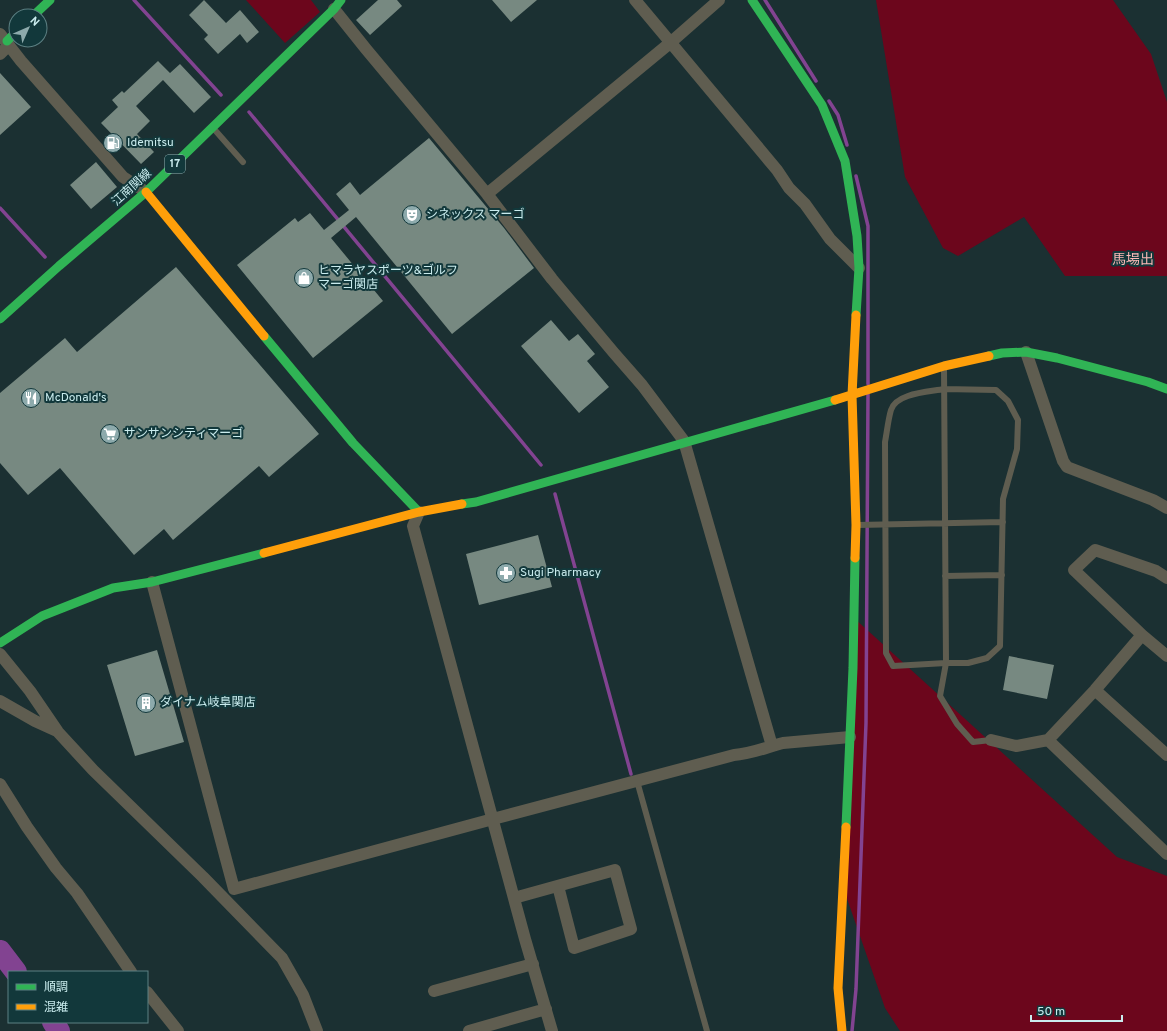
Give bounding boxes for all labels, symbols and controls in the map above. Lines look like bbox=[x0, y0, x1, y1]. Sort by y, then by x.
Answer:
north arrow bbox=[8, 8, 48, 48]
text: N bbox=[27, 14, 42, 29]
fuel station icon: Idemitsu bbox=[102, 132, 124, 154]
place label: Idemitsu bbox=[127, 135, 174, 151]
road number: 17 bbox=[165, 155, 185, 173]
street label: 江南関線 bbox=[109, 166, 155, 210]
theatre icon: シネックス マーゴ bbox=[401, 204, 423, 226]
place label: シネックス マーゴ bbox=[426, 207, 524, 223]
district label: 馬場出 bbox=[1112, 252, 1154, 269]
place label: ヒマラヤスポーツ&ゴルフ マーゴ関店 bbox=[318, 263, 458, 293]
shop icon: ヒマラヤスポーツ&ゴルフ マーゴ関店 bbox=[293, 267, 315, 289]
restaurant icon: McDonald's bbox=[20, 387, 42, 409]
place label: McDonald's bbox=[45, 390, 107, 406]
supermarket icon: サンサンシティマーゴ bbox=[99, 423, 121, 445]
place label: サンサンシティマーゴ bbox=[124, 426, 243, 442]
pharmacy icon: Sugi Pharmacy bbox=[495, 562, 517, 584]
place label: Sugi Pharmacy bbox=[520, 565, 601, 581]
building icon: ダイナム岐阜関店 bbox=[135, 692, 157, 714]
place label: ダイナム岐阜関店 bbox=[160, 695, 255, 711]
legend bbox=[8, 971, 148, 1023]
text: 順調 bbox=[44, 980, 68, 996]
scale bar bbox=[1031, 997, 1122, 1023]
text: 混雑 bbox=[44, 1000, 68, 1016]
text: 50 m bbox=[1037, 1004, 1065, 1020]

